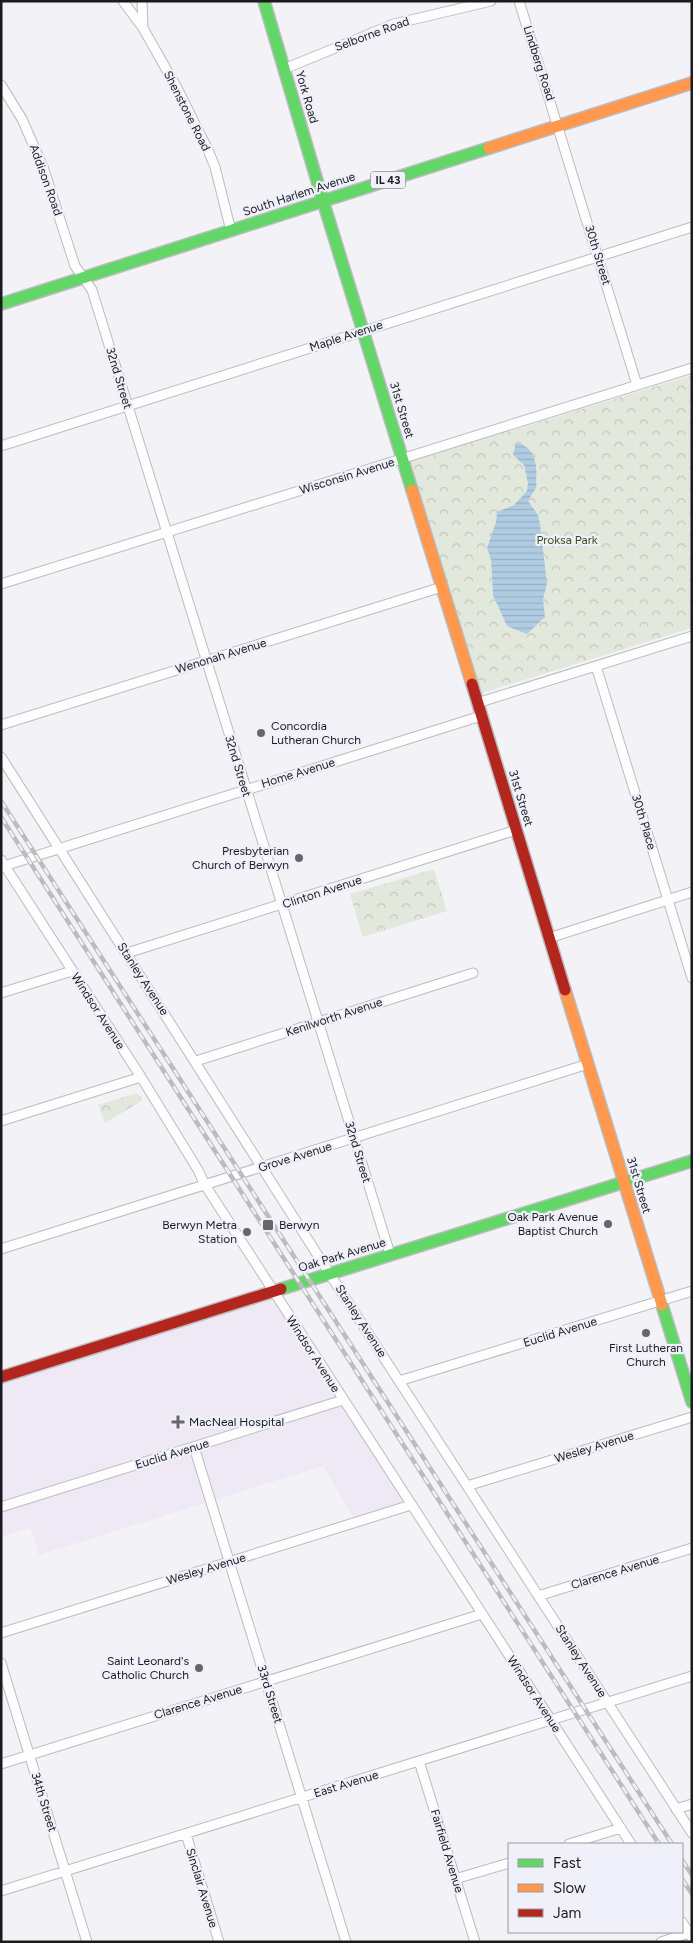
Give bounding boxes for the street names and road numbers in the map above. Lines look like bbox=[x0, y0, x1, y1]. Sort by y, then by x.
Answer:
street label: Selborne Road bbox=[333, 14, 411, 54]
street label: Lindberg Road bbox=[520, 24, 558, 102]
street label: Shenstone Road bbox=[161, 69, 213, 153]
street label: York Road bbox=[293, 69, 321, 125]
street label: Addison Road bbox=[27, 142, 65, 218]
street label: South Harlem Avenue bbox=[241, 169, 357, 219]
road number: IL 43 bbox=[370, 172, 406, 188]
street label: 30th Street bbox=[582, 223, 614, 287]
street label: Maple Avenue bbox=[308, 317, 385, 354]
street label: 32nd Street bbox=[103, 346, 135, 411]
street label: 31st Street bbox=[387, 380, 417, 440]
street label: Wisconsin Avenue bbox=[298, 455, 397, 497]
street label: Wenonah Avenue bbox=[174, 635, 269, 676]
street label: 32nd Street bbox=[222, 734, 254, 799]
street label: Home Avenue bbox=[259, 755, 337, 791]
street label: 31st Street bbox=[506, 768, 536, 828]
street label: 30th Place bbox=[629, 793, 659, 852]
street label: Clinton Avenue bbox=[281, 872, 364, 911]
street label: Stanley Avenue bbox=[114, 940, 172, 1018]
street label: Windsor Avenue bbox=[68, 970, 128, 1052]
street label: Kenilworth Avenue bbox=[284, 995, 385, 1039]
street label: 32nd Street bbox=[342, 1120, 374, 1185]
street label: Grove Avenue bbox=[257, 1139, 334, 1175]
street label: 31st Street bbox=[624, 1155, 654, 1215]
street label: Oak Park Avenue bbox=[297, 1235, 388, 1275]
street label: Stanley Avenue bbox=[332, 1282, 390, 1360]
street label: Windsor Avenue bbox=[283, 1313, 343, 1395]
street label: Euclid Avenue bbox=[521, 1314, 599, 1350]
street label: Wesley Avenue bbox=[553, 1428, 636, 1466]
street label: Euclid Avenue bbox=[133, 1436, 211, 1472]
street label: Wesley Avenue bbox=[165, 1550, 248, 1588]
street label: Clarence Avenue bbox=[569, 1552, 661, 1592]
street label: Stanley Avenue bbox=[552, 1622, 610, 1700]
street label: Windsor Avenue bbox=[504, 1653, 564, 1735]
street label: 33rd Street bbox=[254, 1663, 286, 1726]
street label: Clarence Avenue bbox=[152, 1682, 244, 1722]
street label: East Avenue bbox=[312, 1767, 380, 1800]
street label: 34th Street bbox=[28, 1770, 60, 1834]
street label: Fairfield Avenue bbox=[428, 1808, 466, 1895]
street label: Sinclair Avenue bbox=[183, 1847, 221, 1930]

